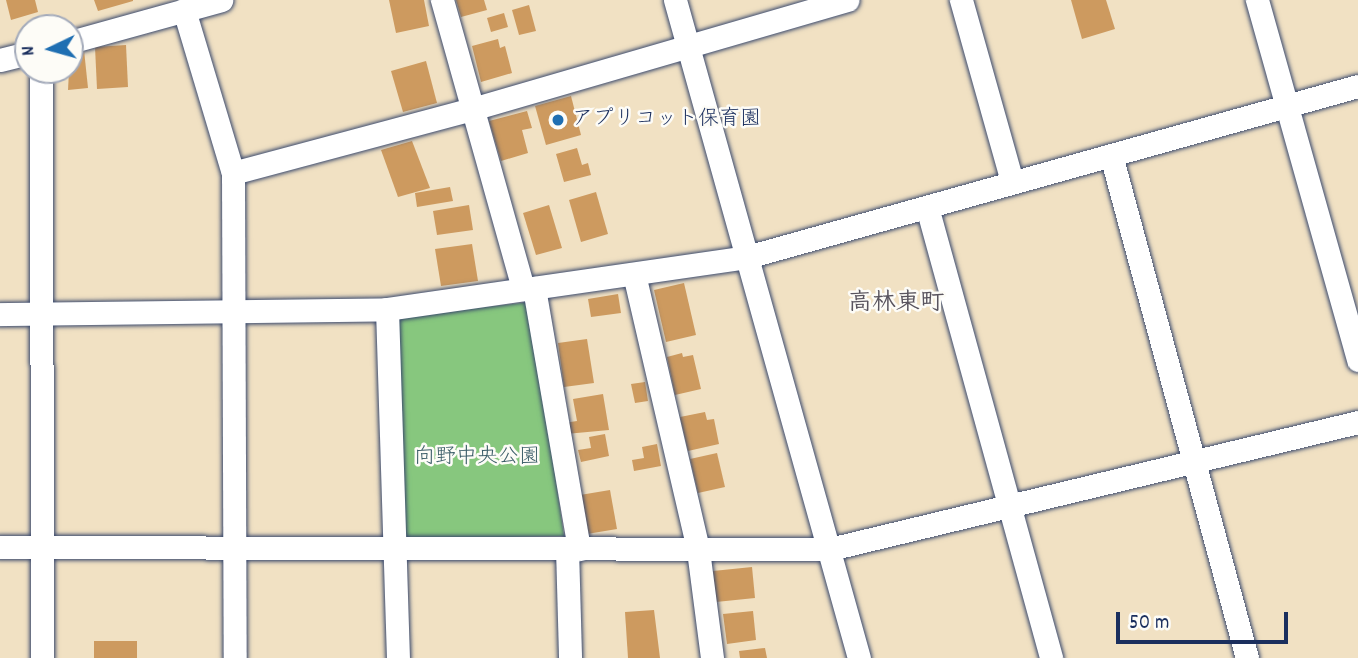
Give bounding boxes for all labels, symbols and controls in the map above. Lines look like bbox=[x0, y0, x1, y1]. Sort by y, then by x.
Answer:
north arrow bbox=[14, 14, 84, 84]
text: N bbox=[16, 45, 43, 57]
place label: アプリコット保育園 bbox=[572, 107, 761, 133]
marker: アプリコット保育園 bbox=[550, 112, 566, 128]
district label: 高林東町 bbox=[848, 291, 944, 319]
park label: 向野中央公園 bbox=[414, 445, 540, 471]
scale bar bbox=[1120, 598, 1292, 642]
text: 50 m bbox=[1129, 609, 1169, 639]

